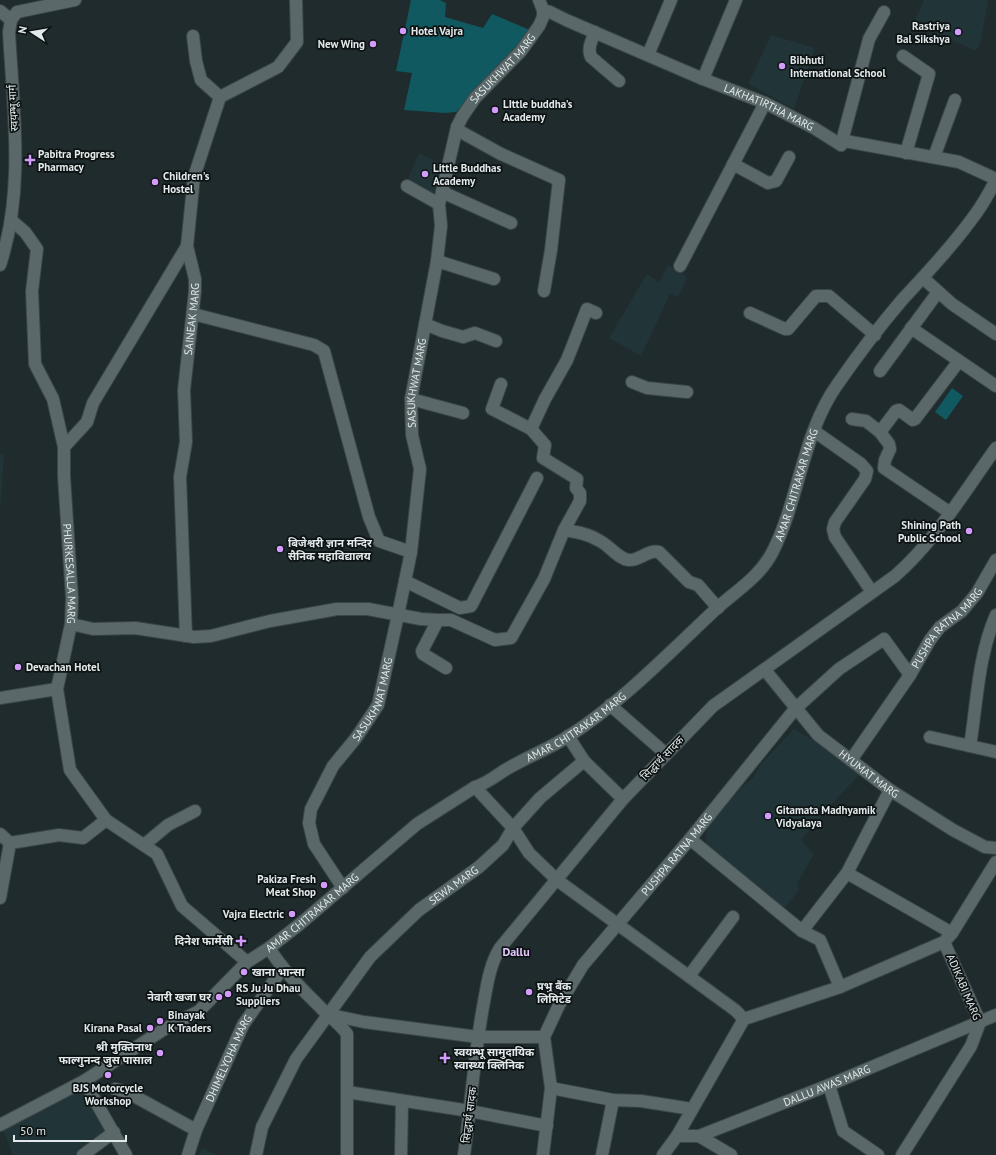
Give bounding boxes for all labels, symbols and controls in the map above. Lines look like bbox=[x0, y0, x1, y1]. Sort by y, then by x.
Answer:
north arrow bbox=[12, 12, 52, 52]
place label: Rastriya Bal Sikshya bbox=[896, 19, 950, 46]
place label: Hotel Vajra bbox=[411, 24, 463, 38]
text: N bbox=[15, 25, 30, 35]
marker: Hotel Vajra bbox=[398, 26, 408, 36]
marker: Rastriya Bal Sikshya bbox=[953, 27, 963, 37]
street label: SASUKHWAT MARG bbox=[466, 31, 538, 106]
place label: New Wing bbox=[318, 37, 365, 51]
marker: New Wing bbox=[368, 39, 378, 49]
place label: Bibhuti International School bbox=[790, 53, 886, 80]
marker: Bibhuti International School bbox=[777, 61, 787, 71]
street label: LAKHATIRTHA MARG bbox=[722, 81, 817, 134]
street label: स्वयम्भू मार्ग bbox=[5, 83, 22, 132]
place label: LIttle buddha's Academy bbox=[503, 97, 573, 124]
marker: LIttle buddha's Academy bbox=[490, 105, 500, 115]
place label: Pabitra Progress Pharmacy bbox=[38, 147, 115, 174]
marker: Pabitra Progress Pharmacy bbox=[25, 155, 35, 165]
place label: Little Buddhas Academy bbox=[433, 161, 502, 188]
place label: Children's Hostel bbox=[163, 169, 210, 196]
marker: Little Buddhas Academy bbox=[420, 169, 430, 179]
marker: Children's Hostel bbox=[150, 177, 160, 187]
street label: SAINEAK MARG bbox=[181, 283, 202, 356]
street label: SASUKHWAT MARG bbox=[404, 337, 429, 428]
street label: AMAR CHITRAKAR MARG bbox=[772, 426, 821, 543]
place label: Shining Path Public School bbox=[898, 518, 962, 545]
street label: PHURKESALLA MARG bbox=[60, 523, 79, 624]
marker: Shining Path Public School bbox=[964, 526, 974, 536]
place label: बिजेश्वरी ज्ञान मन्दिर सैनिक महाविद्यालय bbox=[288, 536, 373, 563]
marker: बिजेश्वरी ज्ञान मन्दिर सैनिक महाविद्यालय bbox=[275, 544, 285, 554]
street label: PUSHPA RATNA MARG bbox=[908, 585, 986, 671]
street label: SASUKHWAT MARG bbox=[349, 656, 395, 744]
place label: Devachan Hotel bbox=[26, 660, 101, 674]
marker: Devachan Hotel bbox=[13, 662, 23, 672]
street label: AMAR CHITRAKAR MARG bbox=[524, 689, 629, 765]
street label: सिद्धार्थ सादक bbox=[637, 732, 687, 783]
street label: HYUMAT MARG bbox=[836, 747, 902, 801]
place label: Gitamata Madhyamik Vidyalaya bbox=[775, 803, 876, 830]
street label: PUSHPA RATNA MARG bbox=[638, 810, 715, 898]
marker: Gitamata Madhyamik Vidyalaya bbox=[763, 811, 773, 821]
street label: SEWA MARG bbox=[426, 863, 481, 908]
street label: AMAR CHITRAKAR MARG bbox=[263, 870, 362, 955]
place label: Pakiza Fresh Meat Shop bbox=[257, 872, 316, 899]
marker: Pakiza Fresh Meat Shop bbox=[319, 880, 329, 890]
place label: Vajra Electric bbox=[222, 907, 284, 921]
marker: Vajra Electric bbox=[287, 909, 297, 919]
place label: दिनेश फार्मेसी bbox=[175, 934, 234, 948]
marker: दिनेश फार्मेसी bbox=[236, 936, 246, 946]
district label: Dallu bbox=[502, 944, 530, 959]
street label: ADIKABI MARG bbox=[944, 952, 984, 1022]
place label: खाना भान्सा bbox=[252, 965, 305, 979]
marker: खाना भान्सा bbox=[239, 967, 249, 977]
place label: प्रभु बैंक लिमिटेड bbox=[537, 979, 572, 1006]
place label: RS Ju Ju Dhau Suppliers bbox=[236, 981, 301, 1008]
marker: प्रभु बैंक लिमिटेड bbox=[524, 987, 534, 997]
marker: RS Ju Ju Dhau Suppliers bbox=[223, 989, 233, 999]
place label: नेवारी खजा घर bbox=[147, 990, 212, 1004]
marker: नेवारी खजा घर bbox=[214, 992, 224, 1002]
place label: Binayak K Traders bbox=[168, 1008, 212, 1035]
street label: DHIMELYOHA MARG bbox=[202, 1012, 255, 1104]
marker: Binayak K Traders bbox=[155, 1016, 165, 1026]
place label: Kirana Pasal bbox=[84, 1021, 143, 1035]
marker: Kirana Pasal bbox=[145, 1023, 155, 1033]
place label: श्री मुक्तिनाथ फाल्गुनन्द जुस पासाल bbox=[59, 1040, 153, 1068]
place label: स्वयम्भू सामुदायिक स्वास्थ्य क्लिनिक bbox=[454, 1045, 535, 1072]
marker: श्री मुक्तिनाथ फाल्गुनन्द जुस पासाल bbox=[155, 1048, 165, 1058]
marker: स्वयम्भू सामुदायिक स्वास्थ्य क्लिनिक bbox=[439, 1052, 451, 1064]
street label: DALLU AWAS MARG bbox=[781, 1061, 873, 1109]
marker: BJS Motorcycle Workshop bbox=[103, 1070, 113, 1080]
place label: BJS Motorcycle Workshop bbox=[73, 1081, 144, 1108]
street label: सिद्धार्थ सादक bbox=[459, 1086, 479, 1144]
scale bar bbox=[14, 1117, 126, 1143]
text: 50 m bbox=[20, 1123, 46, 1138]

